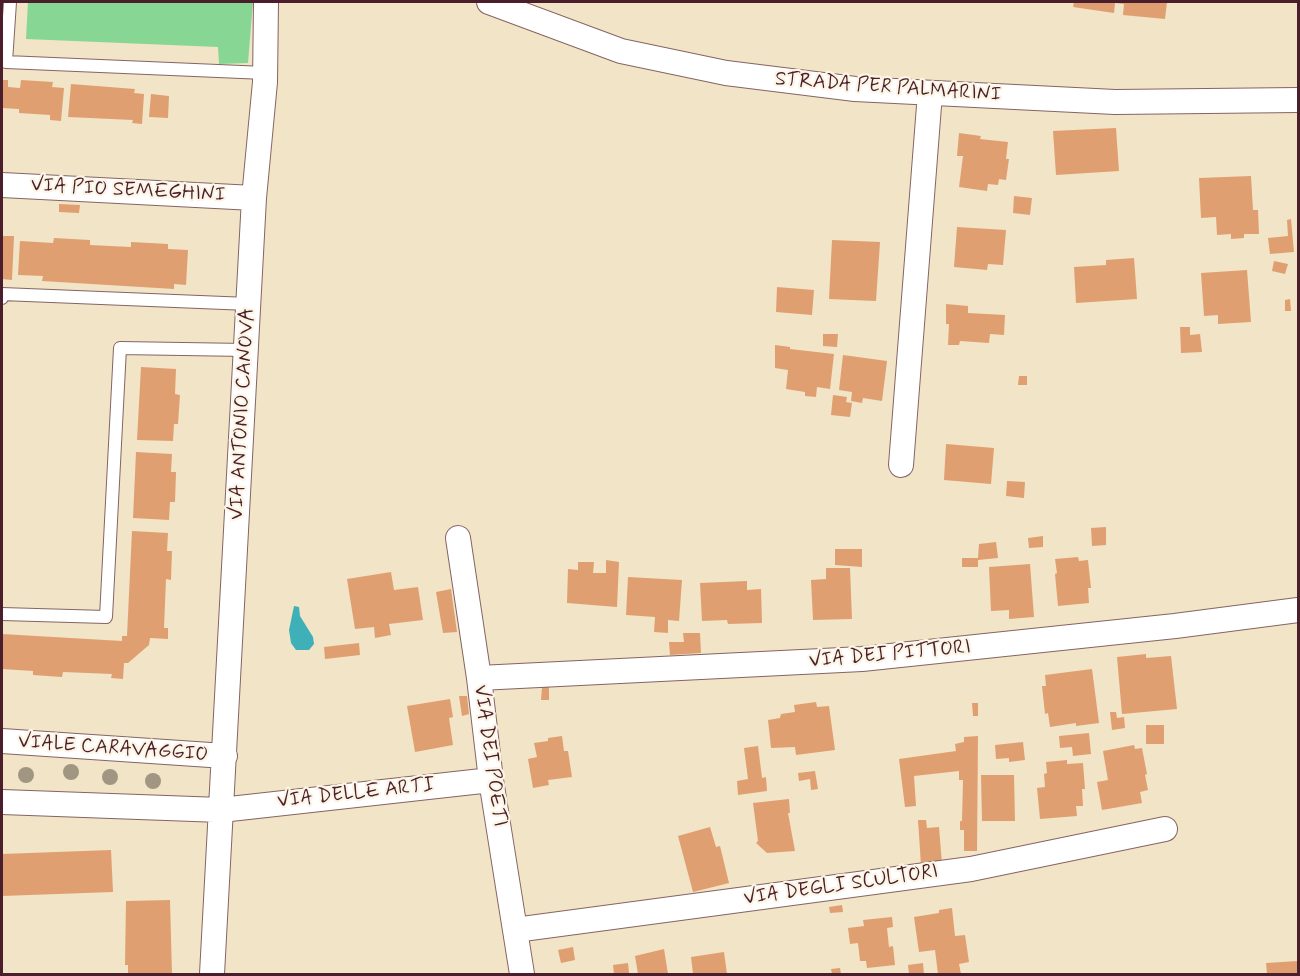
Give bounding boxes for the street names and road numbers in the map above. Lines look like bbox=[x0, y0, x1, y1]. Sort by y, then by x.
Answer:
street label: STRADA PER PALMARINI bbox=[774, 68, 1002, 108]
street label: VIA PIO SEMEGHINI bbox=[30, 174, 226, 208]
street label: VIA ANTONIO CANOVA bbox=[225, 307, 261, 521]
street label: VIA DEI PITTORI bbox=[808, 636, 972, 674]
street label: VIA DEI POETI bbox=[467, 684, 511, 828]
street label: VIALE CARAVAGGIO bbox=[17, 730, 209, 768]
street label: VIA DELLE ARTI bbox=[276, 774, 436, 814]
street label: VIA DEGLI SCULTORI bbox=[742, 860, 940, 912]

